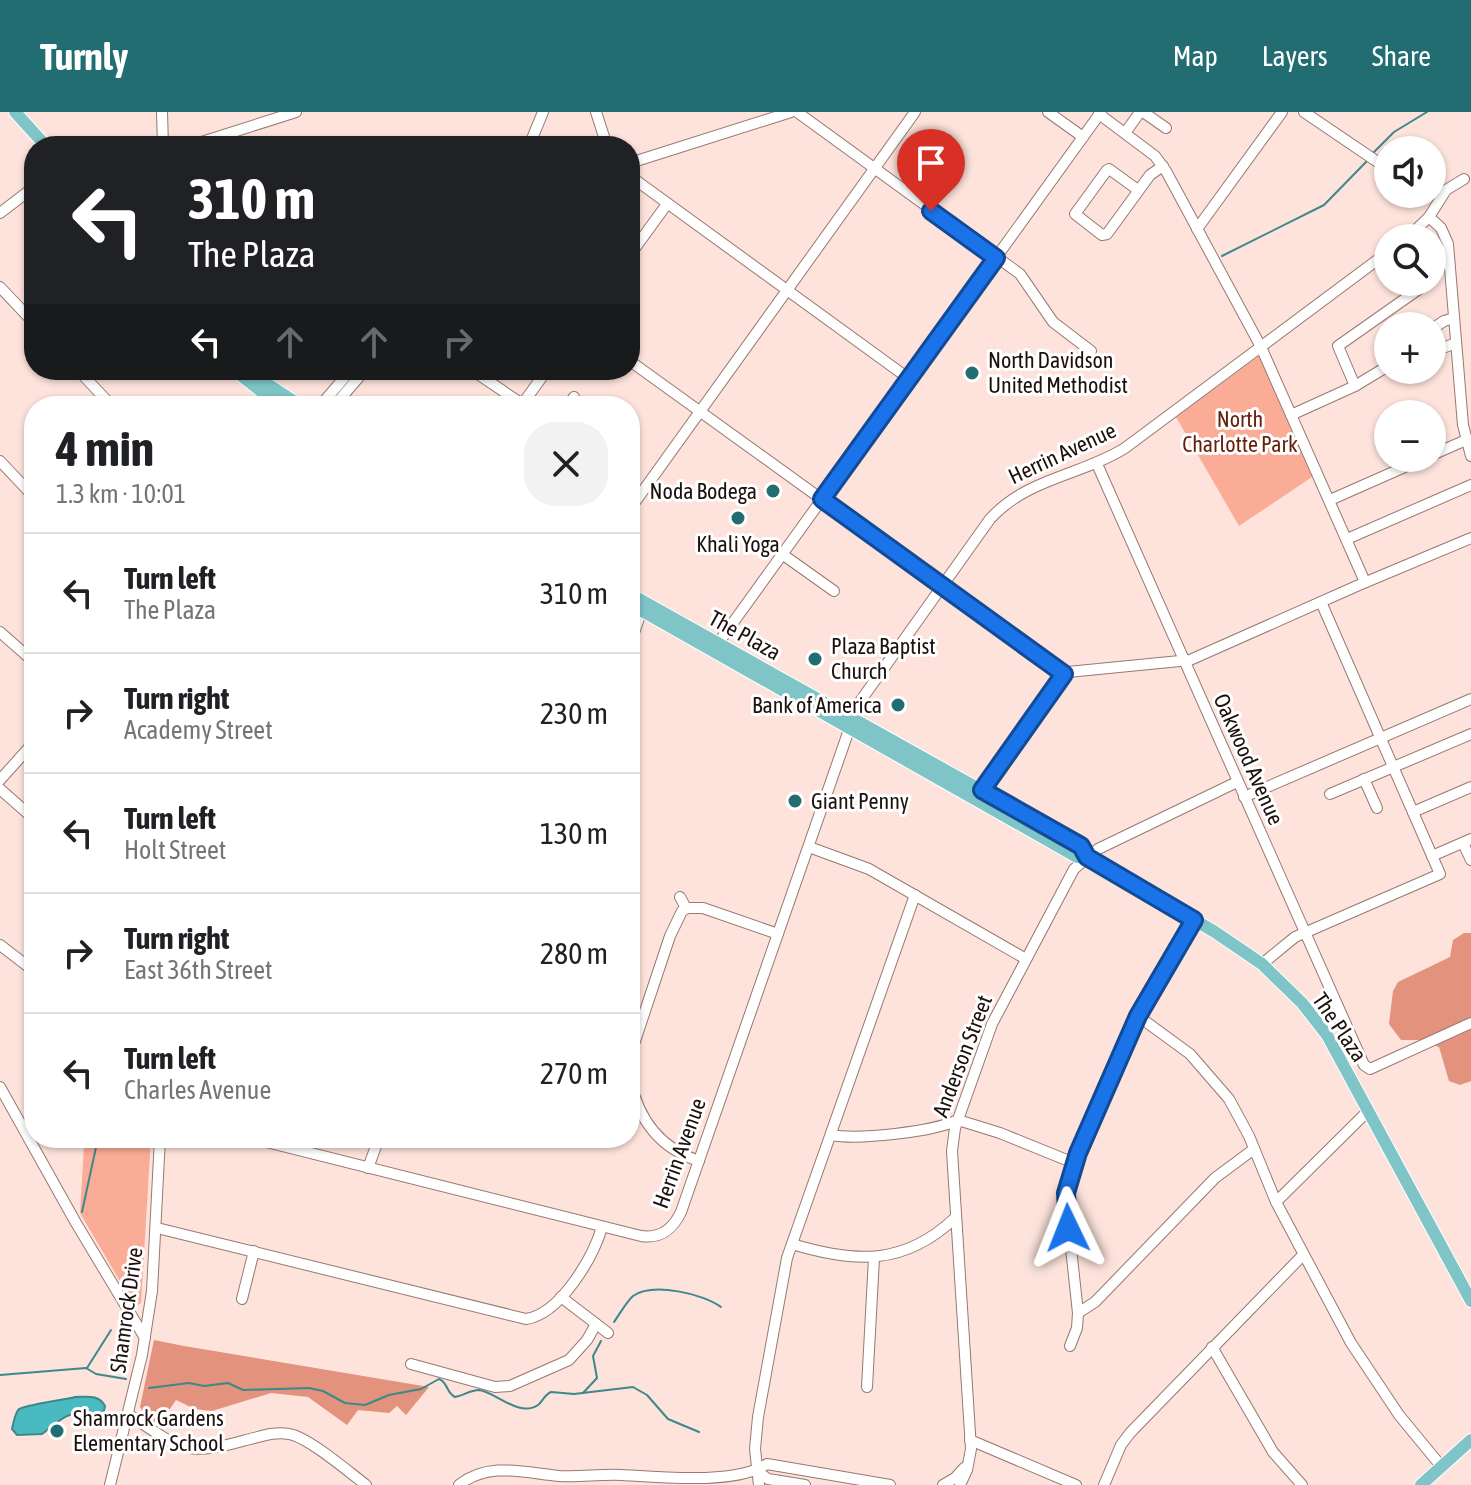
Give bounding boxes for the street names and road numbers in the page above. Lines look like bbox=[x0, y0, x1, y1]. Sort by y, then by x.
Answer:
street label: Herrin Avenue bbox=[1004, 417, 1120, 489]
street label: The Plaza bbox=[705, 605, 785, 665]
street label: Oakwood Avenue bbox=[1209, 689, 1289, 829]
street label: The Plaza bbox=[1307, 987, 1373, 1067]
street label: Anderson Street bbox=[927, 991, 997, 1121]
street label: Herrin Avenue bbox=[647, 1094, 711, 1212]
street label: Shamrock Drive bbox=[104, 1246, 148, 1374]

